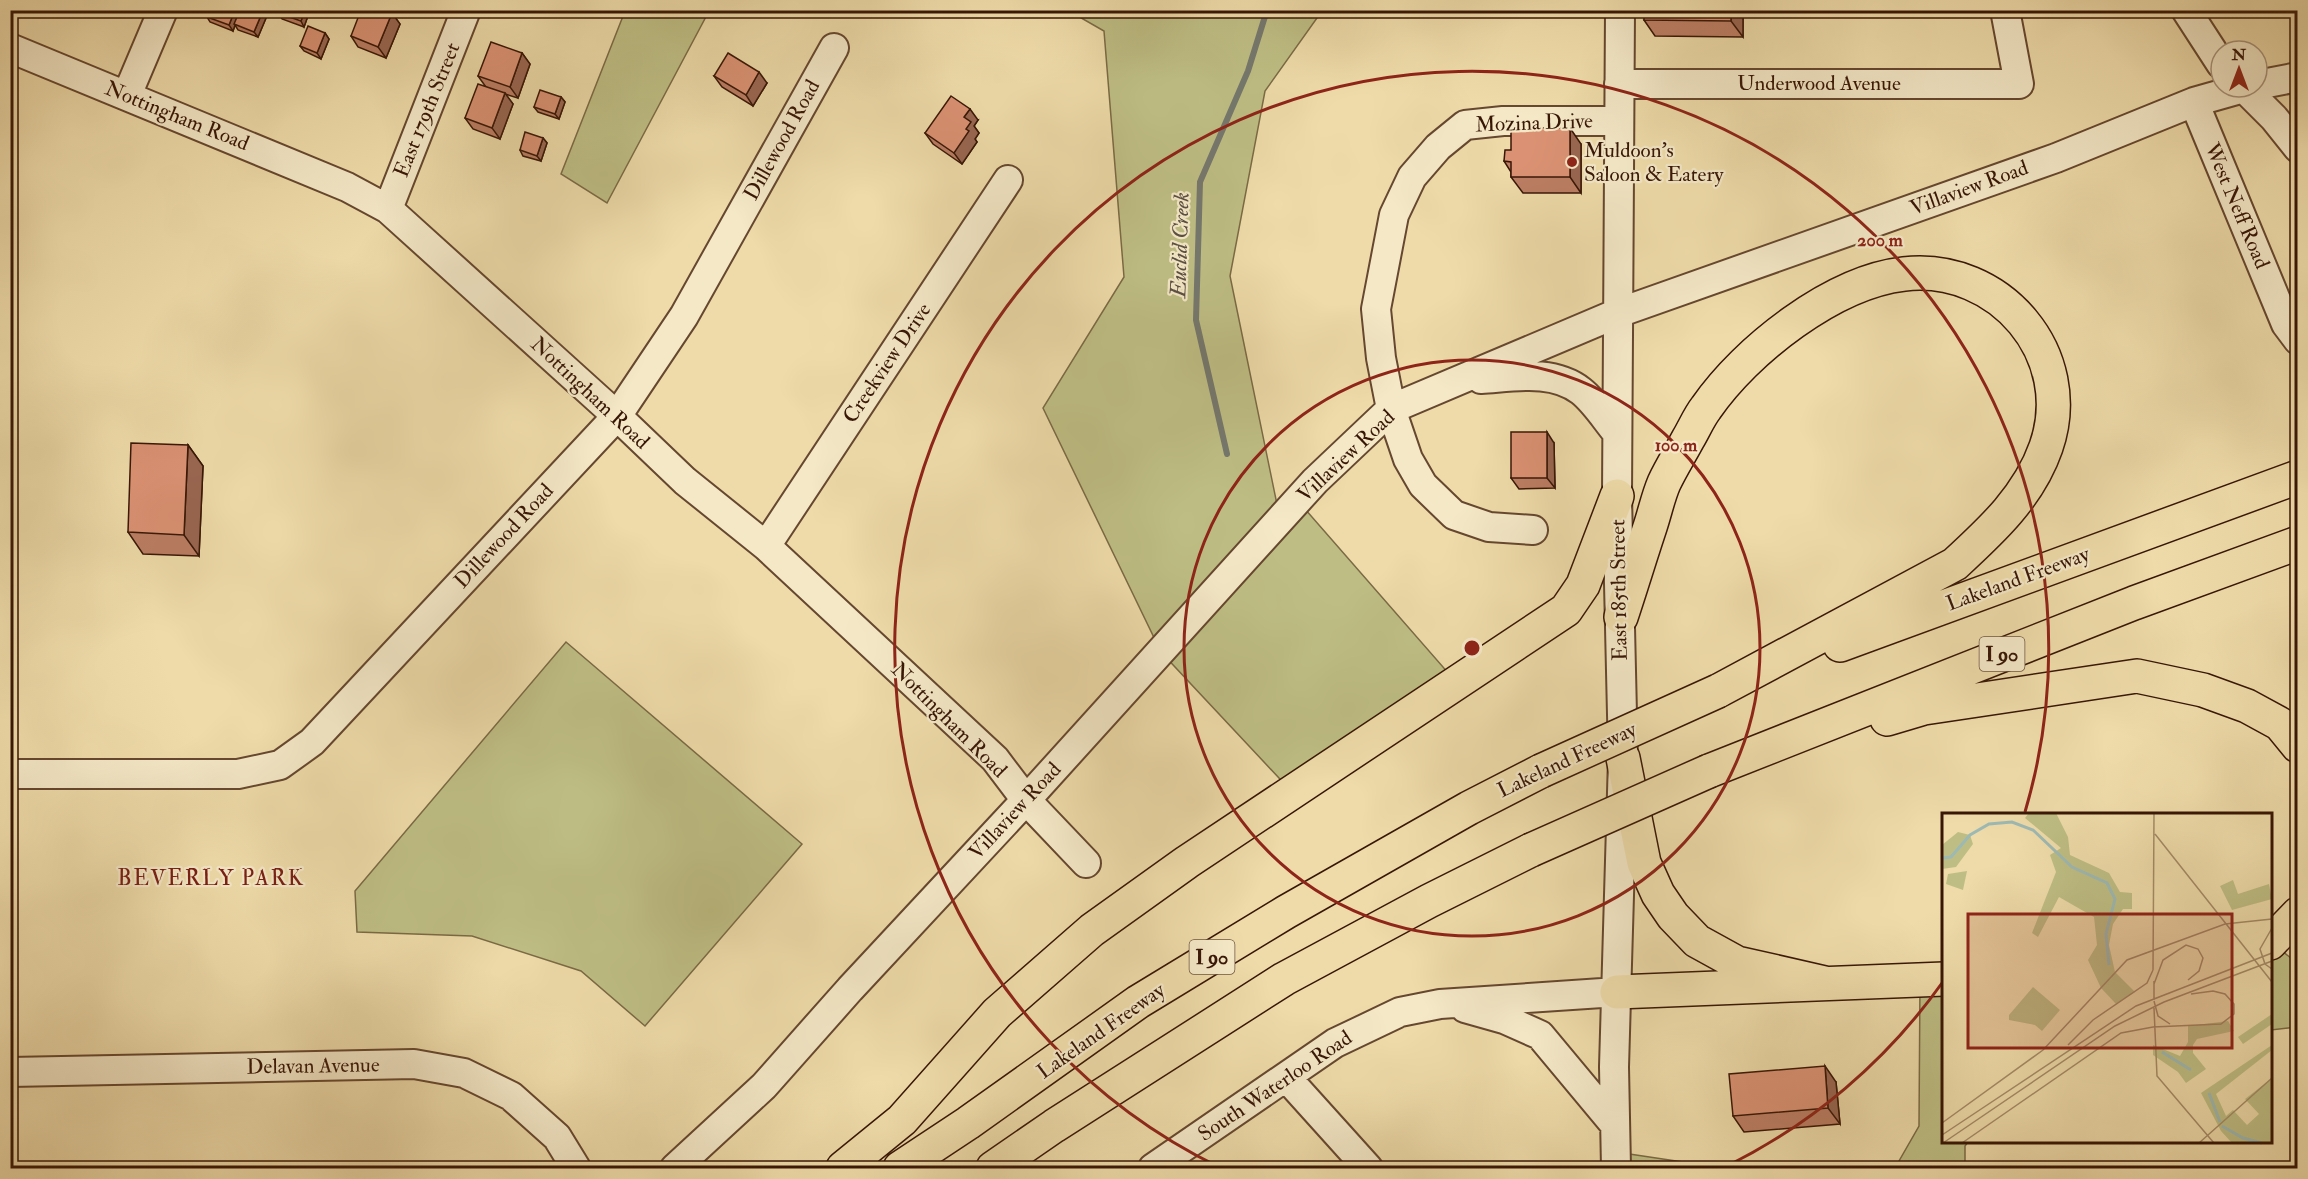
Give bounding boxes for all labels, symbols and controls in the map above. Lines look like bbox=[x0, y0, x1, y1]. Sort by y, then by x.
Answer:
street label: East 179th Street bbox=[388, 39, 466, 181]
north arrow bbox=[2209, 39, 2269, 99]
text: N bbox=[2231, 45, 2247, 65]
street label: Underwood Avenue bbox=[1737, 70, 1901, 97]
street label: Dillewood Road bbox=[738, 74, 827, 205]
street label: Nottingham Road bbox=[101, 75, 254, 157]
street label: Mozina Drive bbox=[1475, 107, 1594, 139]
place label: Muldoon's Saloon & Eatery bbox=[1584, 137, 1724, 188]
street label: West Neff Road bbox=[2198, 138, 2276, 274]
street label: Villaview Road bbox=[1906, 154, 2033, 222]
marker: Muldoon's Saloon & Eatery bbox=[1565, 155, 1579, 169]
water label: Euclid Creek bbox=[1164, 192, 1196, 300]
text: 200 m bbox=[1857, 229, 1904, 252]
street label: Creekview Drive bbox=[837, 298, 937, 428]
street label: Nottingham Road bbox=[525, 331, 656, 456]
street label: Villaview Road bbox=[1291, 403, 1401, 508]
text: 100 m bbox=[1655, 434, 1698, 457]
street label: Dillewood Road bbox=[448, 477, 560, 594]
street label: East 185th Street bbox=[1604, 519, 1634, 661]
street label: Lakeland Freeway bbox=[1943, 540, 2094, 617]
road number: I 90 bbox=[1980, 637, 2024, 671]
centre of rings bbox=[1462, 638, 1482, 658]
street label: Nottingham Road bbox=[885, 656, 1013, 784]
street label: Lakeland Freeway bbox=[1493, 716, 1642, 804]
street label: Villaview Road bbox=[963, 756, 1068, 866]
inset map bbox=[1942, 813, 2272, 1143]
district label: BEVERLY PARK bbox=[117, 864, 305, 892]
road number: I 90 bbox=[1190, 940, 1234, 974]
street label: Lakeland Freeway bbox=[1032, 976, 1171, 1085]
street label: South Waterloo Road bbox=[1193, 1024, 1358, 1148]
street label: Delavan Avenue bbox=[246, 1051, 380, 1081]

